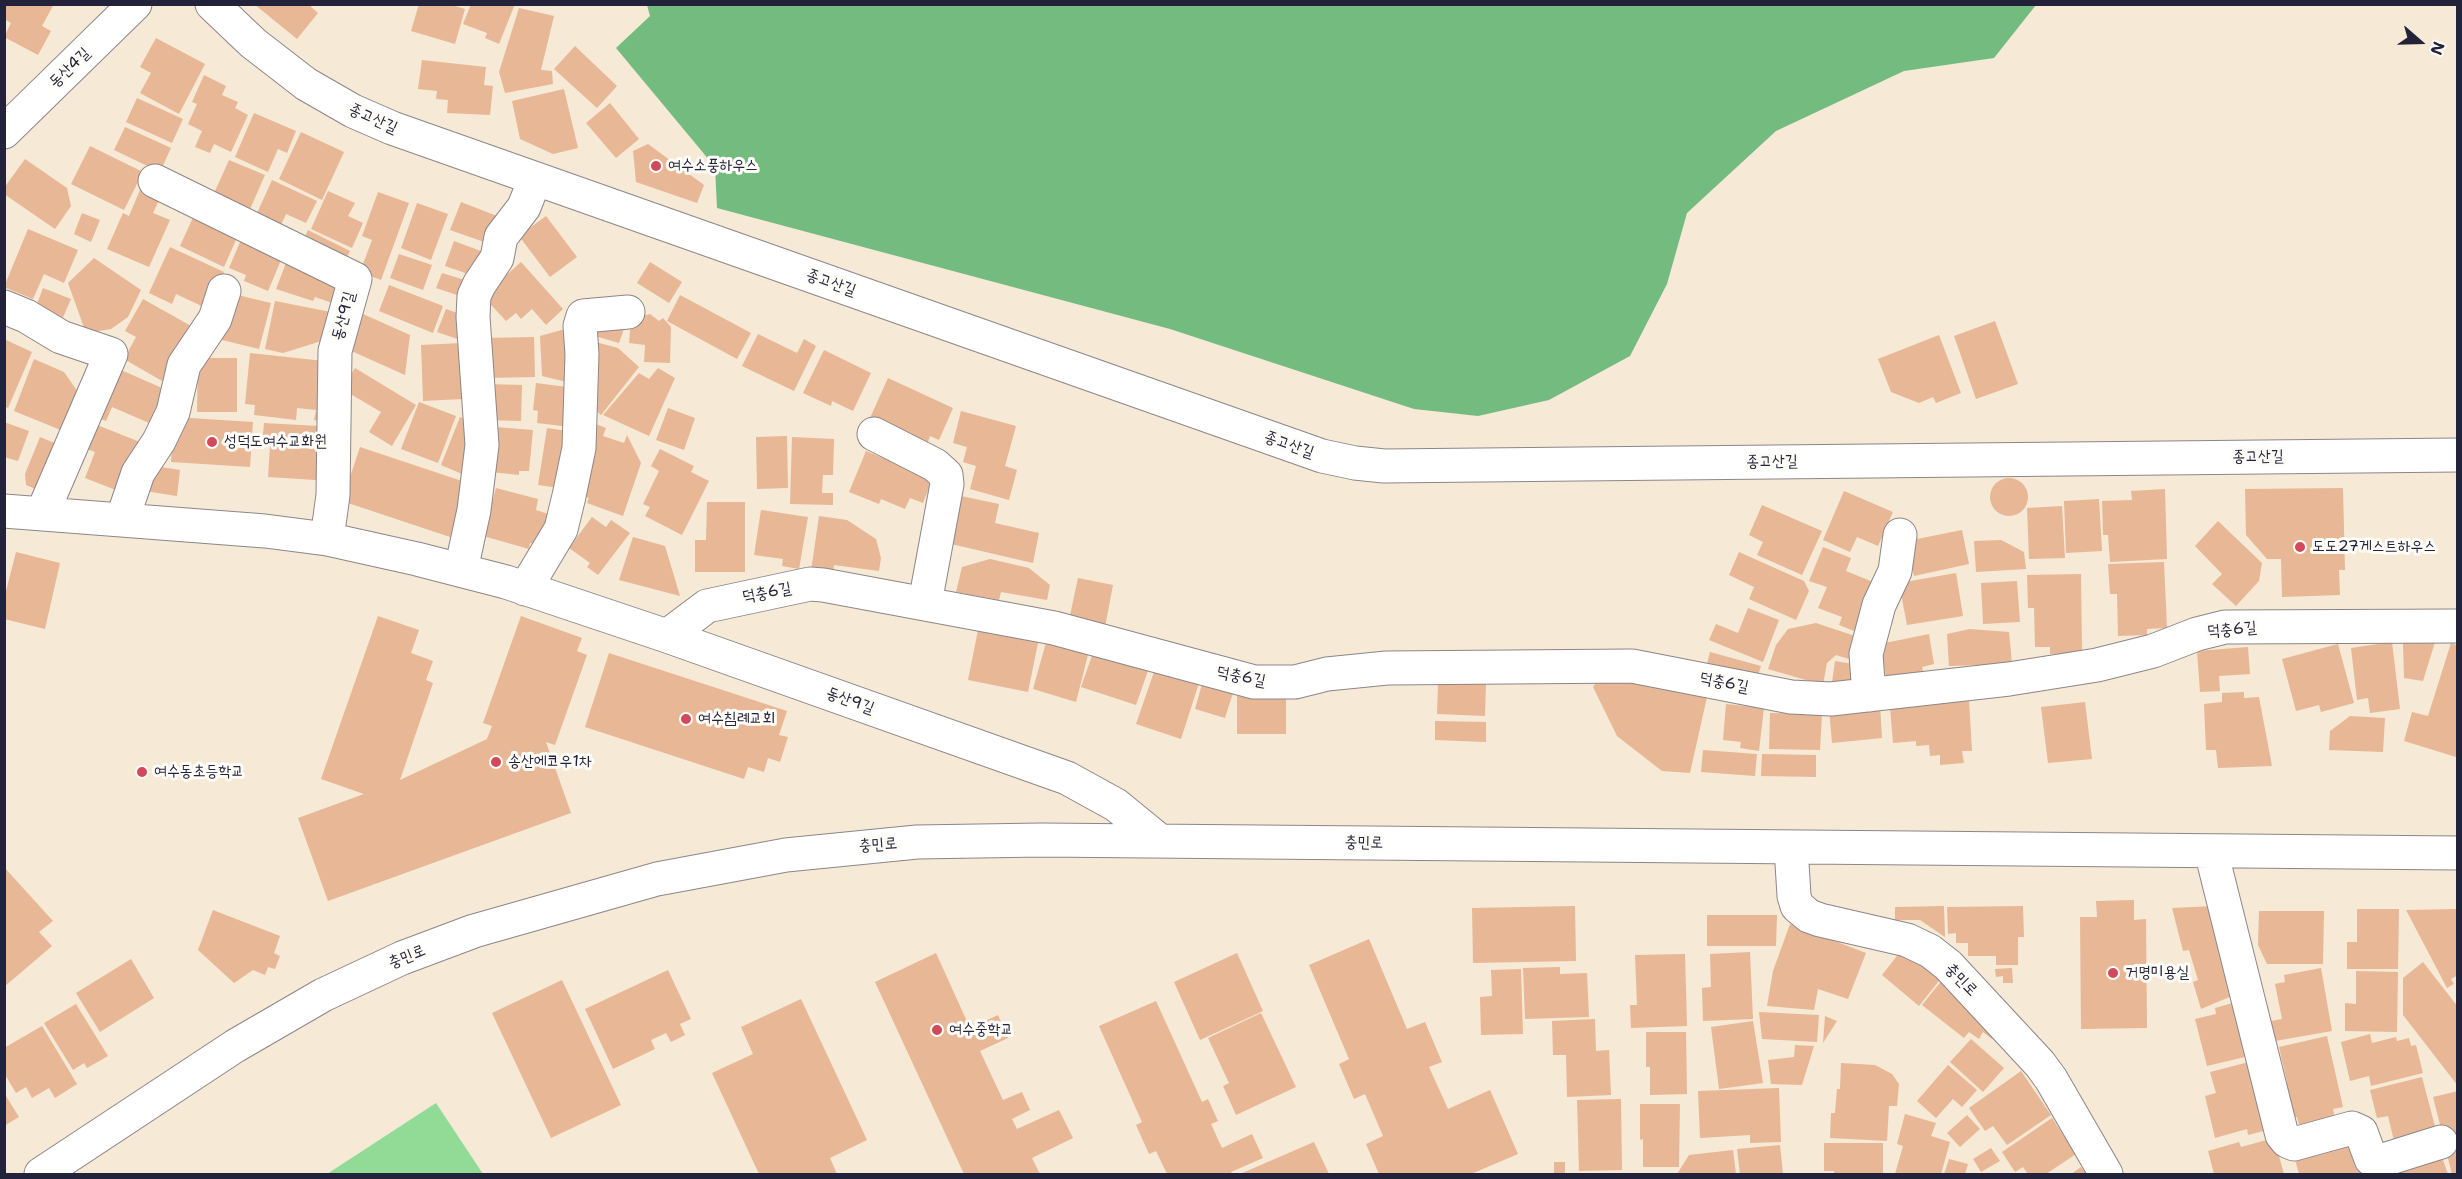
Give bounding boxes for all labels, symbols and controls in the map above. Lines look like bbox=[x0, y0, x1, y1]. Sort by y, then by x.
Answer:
north arrow bbox=[2390, 12, 2450, 72]
text: N bbox=[2425, 39, 2449, 58]
street label: 동산4길 bbox=[45, 44, 95, 92]
street label: 종고산길 bbox=[346, 100, 400, 138]
place label: 여수소풍하우스 bbox=[668, 156, 758, 176]
marker: 여수소풍하우스 bbox=[649, 159, 663, 173]
street label: 종고산길 bbox=[804, 266, 858, 300]
street label: 동산9길 bbox=[328, 289, 360, 343]
street label: 종고산길 bbox=[1262, 428, 1316, 462]
place label: 성덕도여수교화원 bbox=[224, 432, 327, 452]
marker: 성덕도여수교화원 bbox=[205, 435, 219, 449]
street label: 종고산길 bbox=[2232, 447, 2284, 467]
street label: 종고산길 bbox=[1746, 452, 1798, 472]
place label: 도도27게스트하우스 bbox=[2312, 537, 2436, 557]
marker: 도도27게스트하우스 bbox=[2293, 540, 2307, 554]
street label: 덕충6길 bbox=[741, 579, 793, 607]
street label: 덕충6길 bbox=[2206, 618, 2258, 642]
street label: 덕충6길 bbox=[1215, 663, 1267, 691]
street label: 덕충6길 bbox=[1698, 669, 1750, 697]
street label: 동산9길 bbox=[823, 683, 877, 719]
place label: 여수침례교회 bbox=[698, 709, 775, 729]
marker: 여수침례교회 bbox=[679, 712, 693, 726]
place label: 송산에코우1차 bbox=[508, 752, 592, 772]
marker: 송산에코우1차 bbox=[489, 755, 503, 769]
place label: 여수동초등학교 bbox=[154, 762, 244, 782]
marker: 여수동초등학교 bbox=[135, 765, 149, 779]
street label: 충민로 bbox=[1345, 833, 1383, 853]
street label: 충민로 bbox=[858, 834, 898, 856]
street label: 충민로 bbox=[385, 941, 429, 973]
street label: 충민로 bbox=[1941, 960, 1981, 1000]
place label: 거명미용실 bbox=[2125, 963, 2189, 983]
marker: 거명미용실 bbox=[2106, 966, 2120, 980]
place label: 여수중학교 bbox=[949, 1020, 1013, 1040]
marker: 여수중학교 bbox=[930, 1023, 944, 1037]

